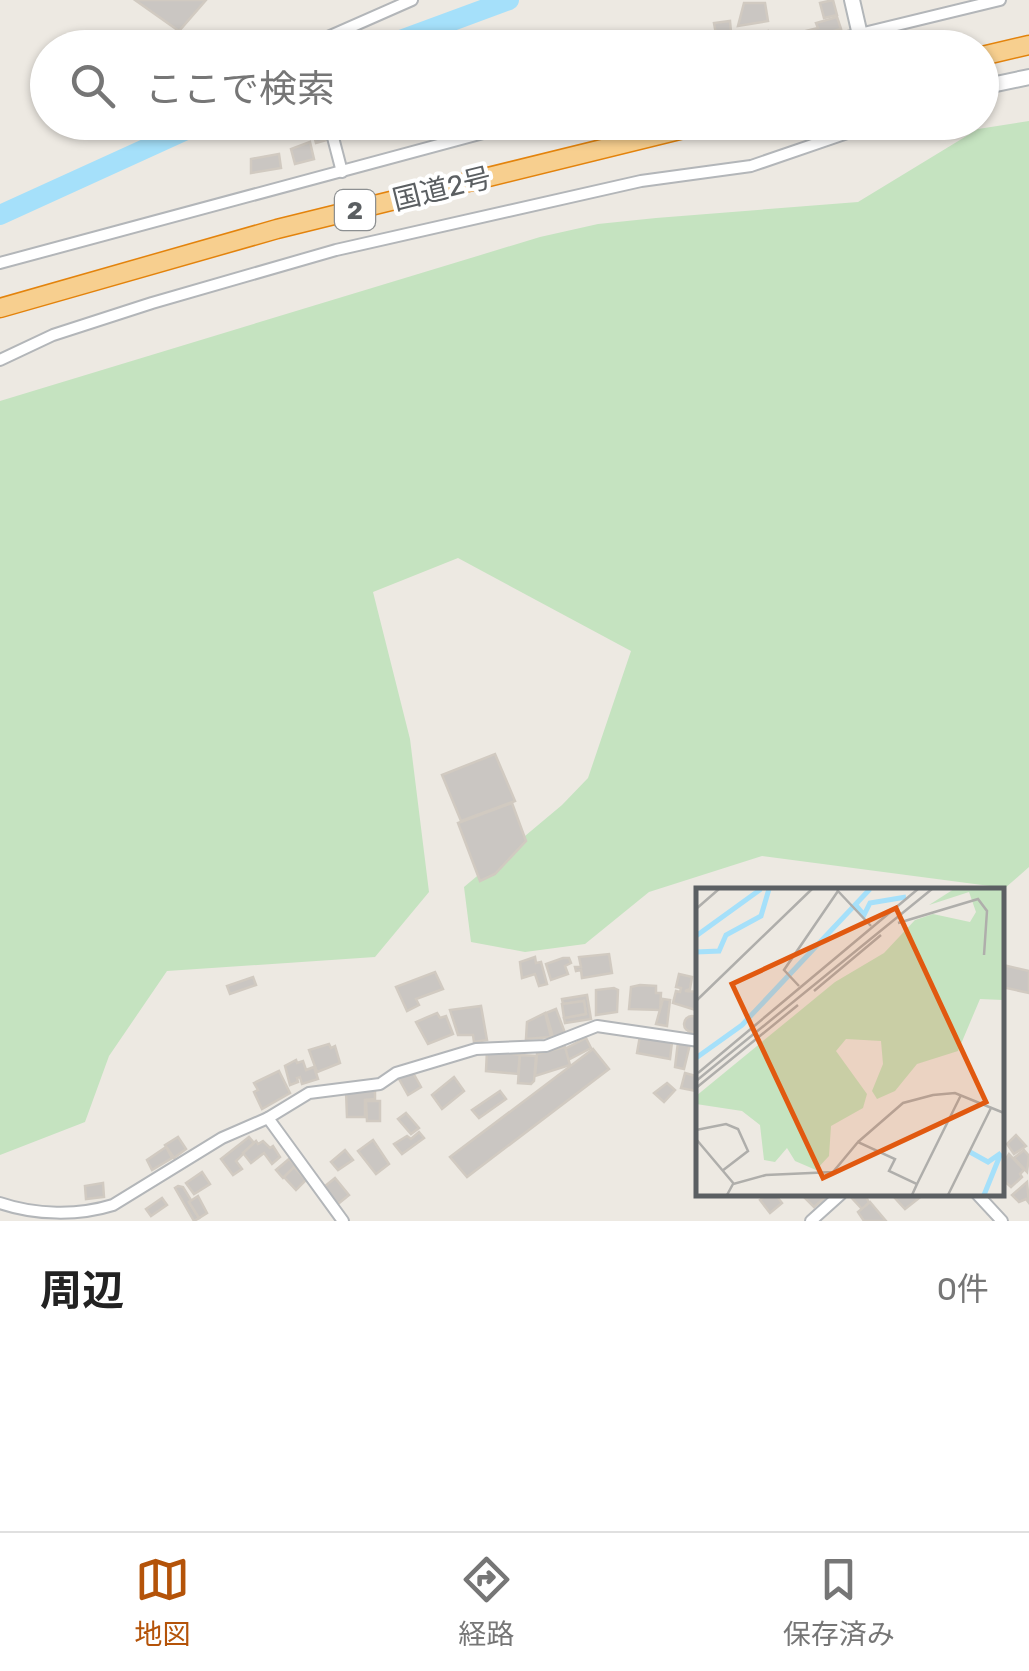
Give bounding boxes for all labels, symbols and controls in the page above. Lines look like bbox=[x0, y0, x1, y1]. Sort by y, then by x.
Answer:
search box bbox=[30, 30, 999, 140]
icon: search bbox=[65, 58, 120, 113]
text: ここで検索 bbox=[145, 66, 335, 112]
street label: 国道2号 bbox=[389, 161, 495, 217]
road number: 2 bbox=[335, 190, 375, 230]
inset map bbox=[696, 888, 1004, 1196]
text: 周辺 bbox=[40, 1266, 124, 1316]
text: 0件 bbox=[937, 1270, 989, 1308]
tab: 地図 bbox=[134, 1552, 190, 1652]
tab: 経路 bbox=[458, 1552, 515, 1652]
tab: 保存済み bbox=[783, 1552, 895, 1652]

